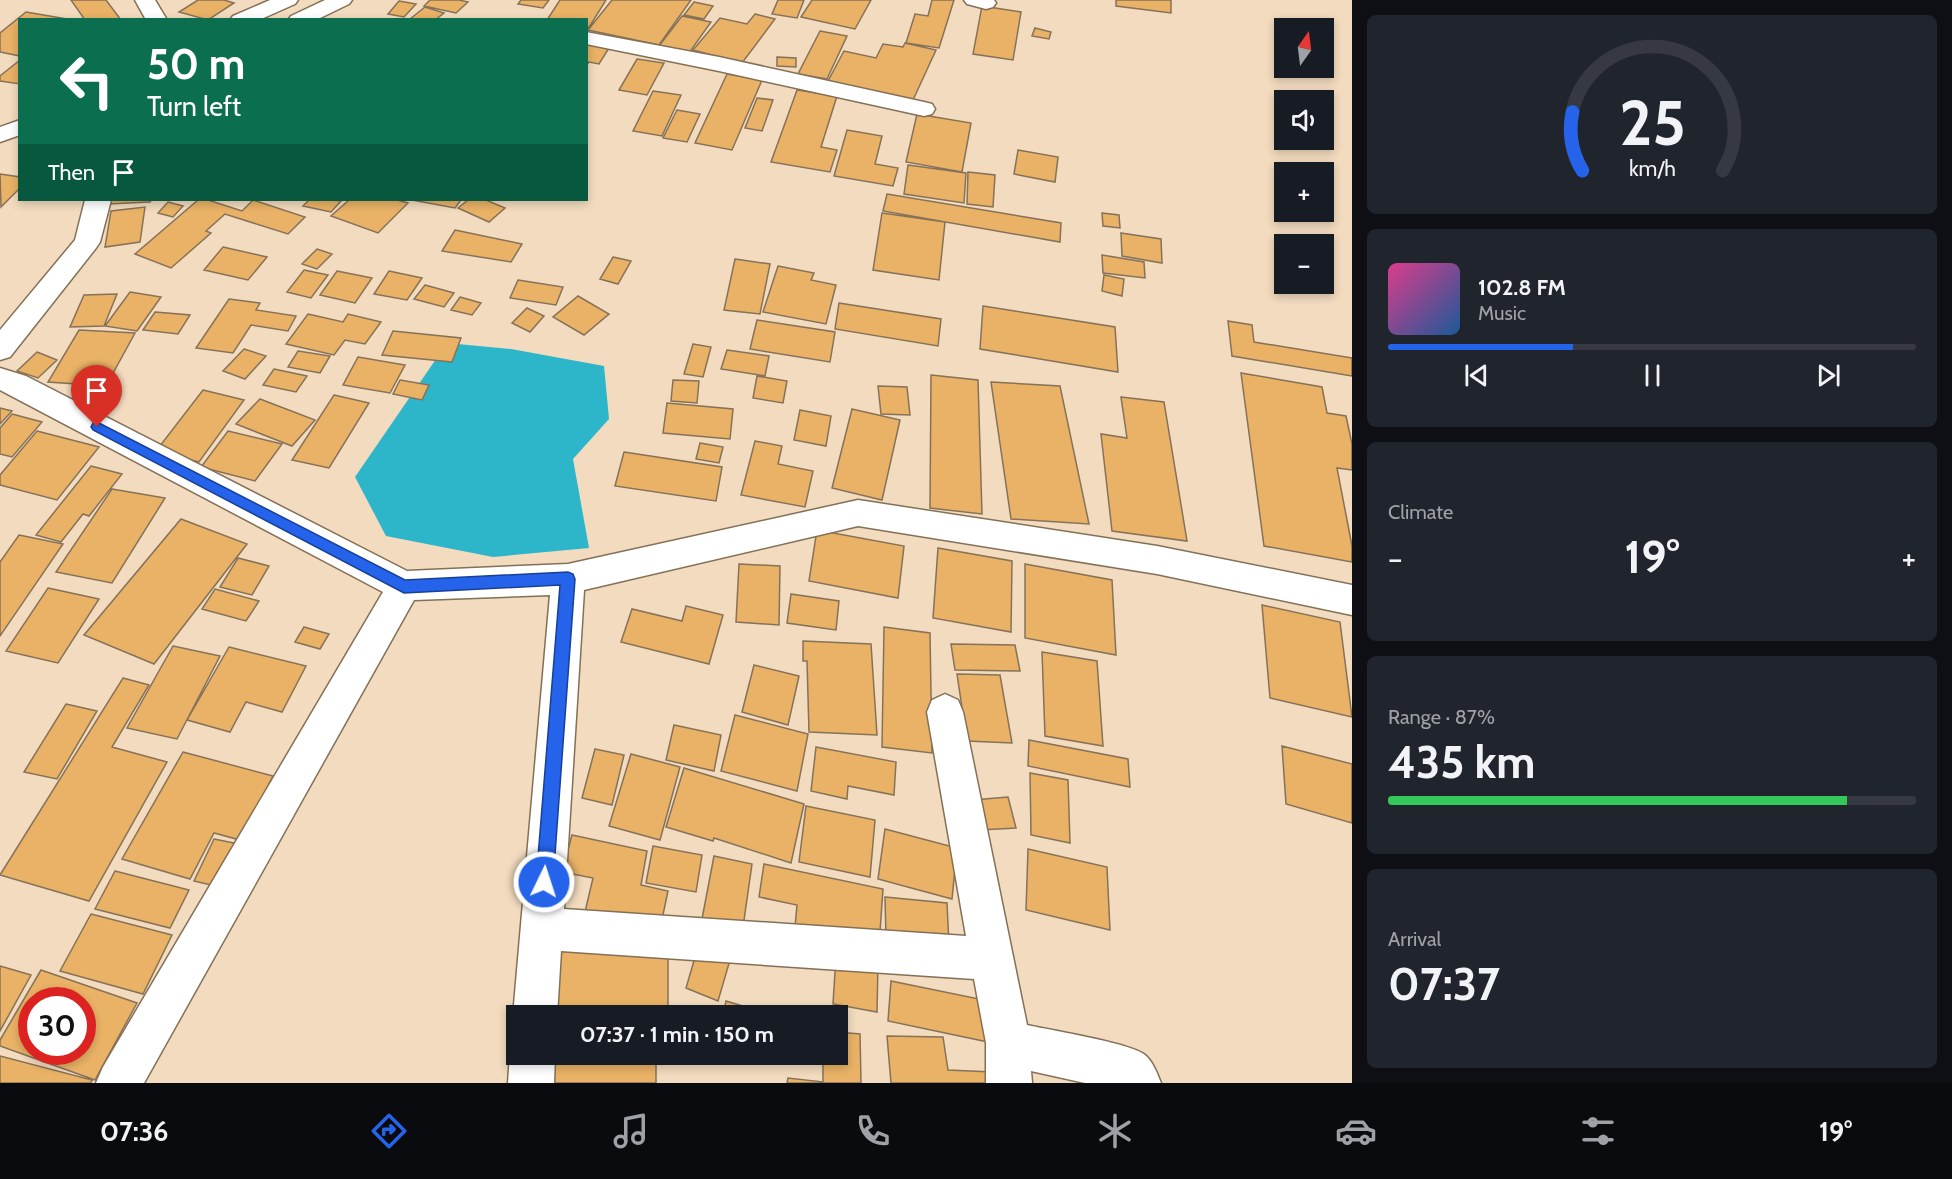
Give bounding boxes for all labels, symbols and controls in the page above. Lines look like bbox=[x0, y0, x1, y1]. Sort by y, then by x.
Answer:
north arrow bbox=[1274, 18, 1334, 78]
map controls bbox=[1274, 18, 1334, 294]
text: 50 m bbox=[147, 38, 245, 90]
icon: left bbox=[48, 42, 126, 120]
text: 25 bbox=[1619, 85, 1685, 161]
text: Turn left bbox=[147, 90, 241, 123]
button: sound bbox=[1274, 90, 1334, 150]
icon: arrive bbox=[107, 156, 140, 189]
text: km/h bbox=[1629, 156, 1675, 182]
text: Then bbox=[48, 159, 95, 186]
button: + bbox=[1274, 162, 1334, 222]
button: − bbox=[1274, 234, 1334, 294]
text: 102.8 FM bbox=[1478, 274, 1566, 301]
text: Music bbox=[1478, 301, 1526, 325]
icon: previous bbox=[1460, 359, 1493, 392]
icon: pause bbox=[1636, 359, 1669, 392]
icon: next bbox=[1812, 359, 1845, 392]
pin bbox=[71, 365, 122, 427]
icon: arrive bbox=[80, 374, 113, 407]
text: Climate bbox=[1388, 500, 1453, 524]
text: 19° bbox=[1625, 530, 1679, 584]
text: − bbox=[1388, 538, 1403, 578]
text: + bbox=[1901, 538, 1916, 578]
text: Range · 87% bbox=[1388, 705, 1495, 729]
text: 435 km bbox=[1388, 735, 1535, 789]
position arrow bbox=[512, 850, 576, 914]
text: Arrival bbox=[1388, 927, 1441, 951]
text: 07:37 bbox=[1388, 957, 1500, 1011]
speed limit sign: 30 bbox=[18, 987, 96, 1065]
text: 07:37 · 1 min · 150 m bbox=[580, 1021, 774, 1048]
icon: directions bbox=[368, 1110, 410, 1152]
icon: music bbox=[610, 1110, 652, 1152]
icon: phone bbox=[852, 1110, 894, 1152]
icon: climate bbox=[1094, 1110, 1136, 1152]
icon: car bbox=[1335, 1110, 1377, 1152]
icon: filters bbox=[1577, 1110, 1619, 1152]
text: 07:36 bbox=[100, 1115, 168, 1148]
text: 19° bbox=[1819, 1115, 1852, 1148]

